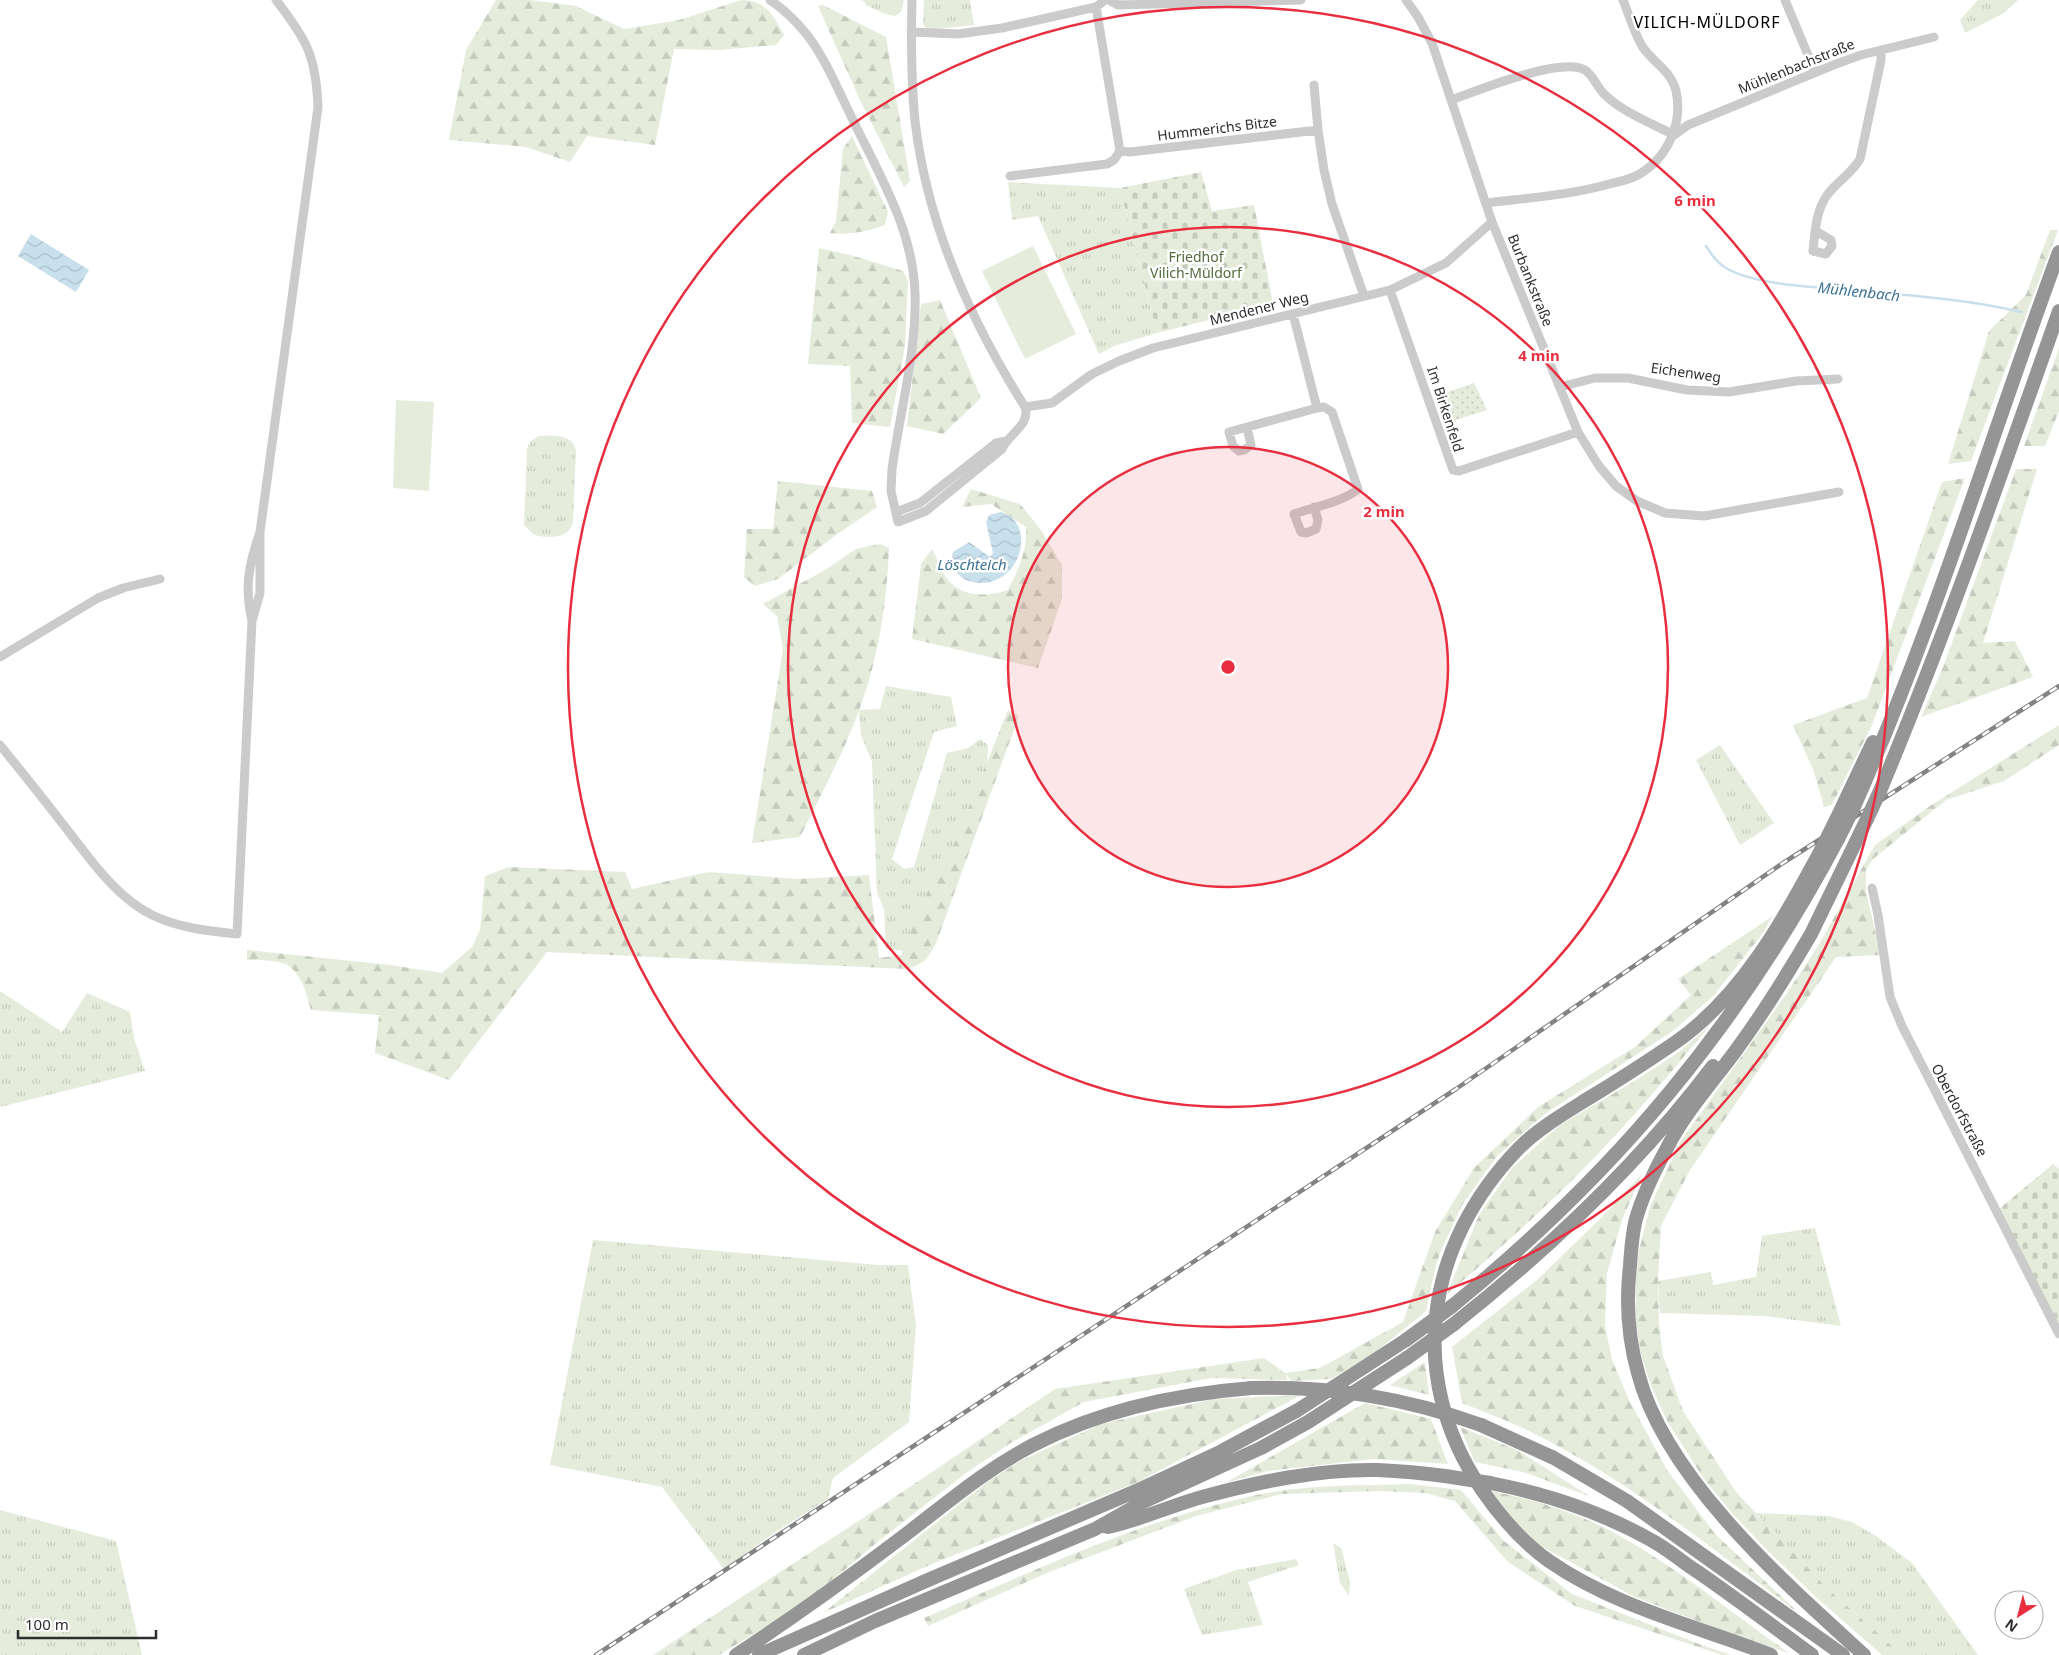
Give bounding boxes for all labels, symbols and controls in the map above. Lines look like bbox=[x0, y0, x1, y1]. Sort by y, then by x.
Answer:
district label: VILICH-MÜLDORF bbox=[1634, 11, 1780, 33]
street label: Mühlenbachstraße bbox=[1735, 34, 1857, 98]
street label: Hummerichs Bitze bbox=[1156, 111, 1278, 145]
text: 6 min bbox=[1674, 190, 1716, 210]
street label: Burbankstraße bbox=[1504, 231, 1558, 329]
park label: Friedhof Vilich-Müldorf bbox=[1150, 247, 1243, 282]
water label: Mühlenbach bbox=[1817, 277, 1901, 305]
street label: Mendener Weg bbox=[1208, 287, 1310, 329]
text: 4 min bbox=[1518, 345, 1560, 365]
street label: Eichenweg bbox=[1650, 358, 1722, 386]
street label: Im Birkenfeld bbox=[1423, 364, 1469, 454]
text: 2 min bbox=[1363, 501, 1405, 521]
water label: Löschteich bbox=[937, 554, 1007, 574]
centre of rings bbox=[1219, 658, 1237, 676]
street label: Oberdorfstraße bbox=[1928, 1060, 1992, 1160]
north arrow bbox=[1994, 1590, 2044, 1640]
scale bar bbox=[18, 1608, 155, 1640]
text: 100 m bbox=[25, 1614, 69, 1634]
text: N bbox=[2001, 1615, 2021, 1637]

